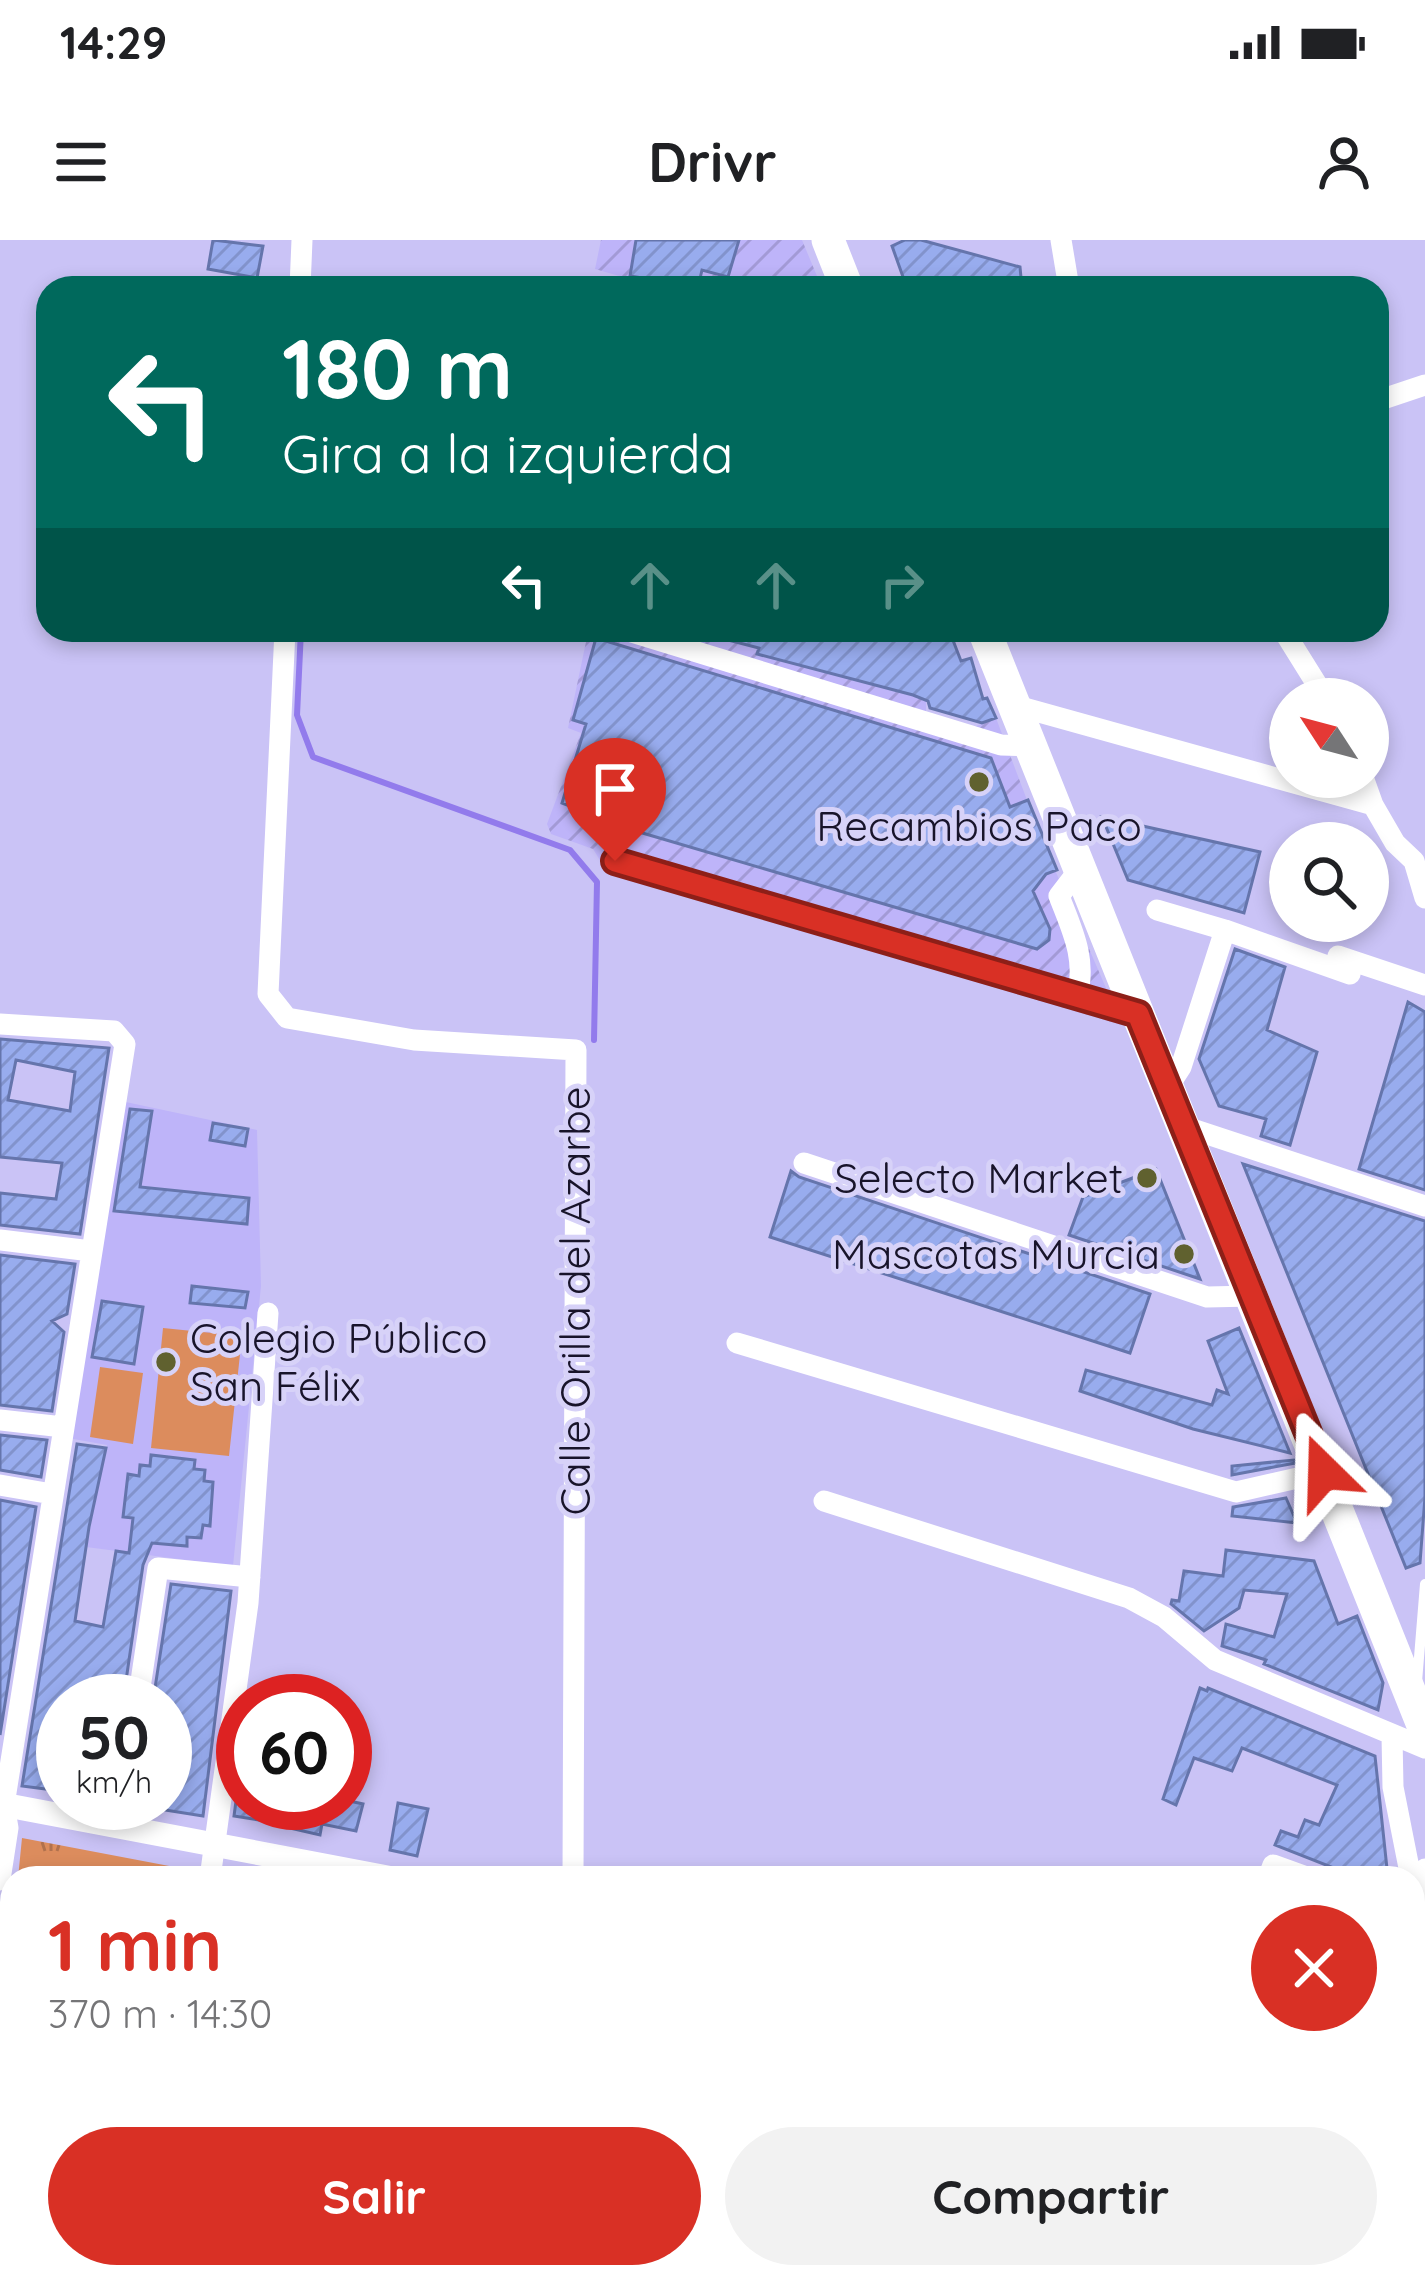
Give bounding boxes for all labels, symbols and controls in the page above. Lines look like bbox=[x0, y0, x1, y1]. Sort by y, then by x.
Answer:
text: 14:29 bbox=[60, 14, 167, 70]
text: Drivr bbox=[648, 128, 777, 196]
icon: menu bbox=[48, 129, 114, 195]
icon: person bbox=[1311, 129, 1377, 195]
text: 180 m bbox=[282, 315, 513, 420]
icon: left bbox=[84, 324, 240, 480]
text: Gira a la izquierda bbox=[282, 419, 734, 487]
icon: left bbox=[491, 552, 557, 618]
icon: ahead bbox=[617, 552, 683, 618]
icon: ahead bbox=[743, 552, 809, 618]
icon: right bbox=[869, 552, 935, 618]
north arrow bbox=[1269, 678, 1389, 798]
map controls bbox=[1269, 678, 1389, 942]
pin bbox=[564, 738, 666, 861]
icon: arrive bbox=[582, 756, 648, 822]
marker: Recambios Paco bbox=[966, 769, 992, 795]
place label: Recambios Paco bbox=[816, 799, 1142, 852]
button: search bbox=[1269, 822, 1389, 942]
street label: Calle Orilla del Azarbe bbox=[548, 1087, 601, 1515]
place label: Selecto Market bbox=[834, 1151, 1123, 1204]
marker: Selecto Market bbox=[1134, 1165, 1160, 1191]
place label: Mascotas Murcia bbox=[832, 1227, 1160, 1280]
marker: Mascotas Murcia bbox=[1171, 1241, 1197, 1267]
place label: Colegio Público San Félix bbox=[190, 1311, 488, 1412]
marker: Colegio Público San Félix bbox=[153, 1349, 179, 1375]
position arrow bbox=[1261, 1409, 1387, 1535]
speed limit sign: 60 bbox=[216, 1674, 372, 1830]
text: 50 bbox=[78, 1699, 150, 1774]
text: km/h bbox=[76, 1763, 152, 1801]
text: 1 min bbox=[48, 1899, 222, 1989]
button: close bbox=[1251, 1905, 1377, 2031]
text: 370 m · 14:30 bbox=[48, 1989, 272, 2038]
button: Salir bbox=[48, 2127, 701, 2265]
button: Compartir bbox=[725, 2127, 1377, 2265]

